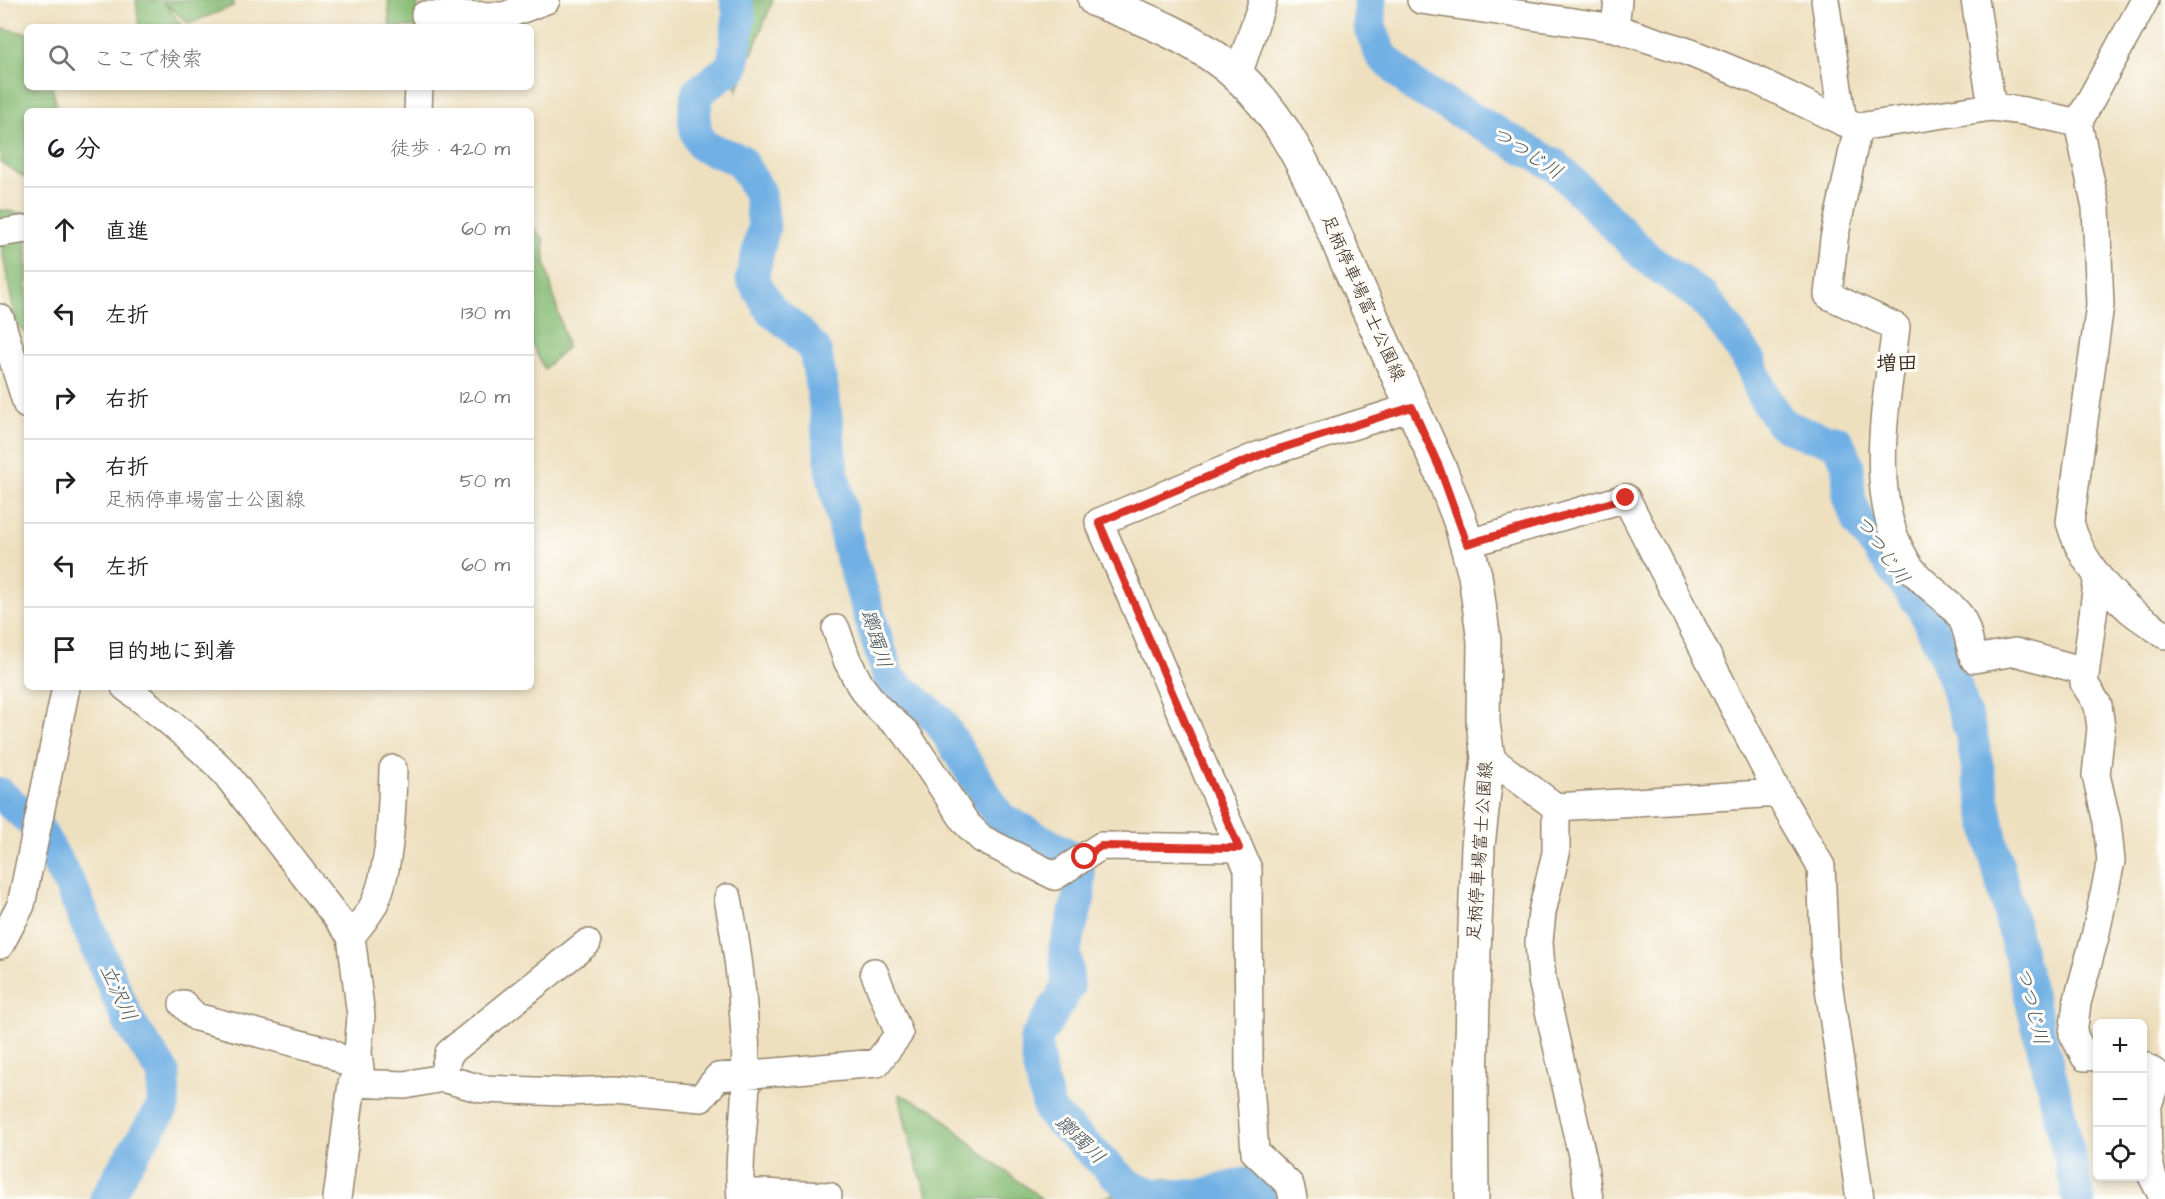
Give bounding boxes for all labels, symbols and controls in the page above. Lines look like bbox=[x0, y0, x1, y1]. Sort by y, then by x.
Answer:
search box bbox=[24, 24, 534, 90]
icon: search bbox=[45, 41, 78, 74]
text: ここで検索 bbox=[93, 44, 203, 75]
water label: つつじ川 bbox=[1486, 119, 1568, 187]
text: 6 分 bbox=[48, 131, 101, 167]
text: 徒歩 · 420 m bbox=[390, 135, 510, 163]
street label: 足柄停車場富士公園線 bbox=[1315, 211, 1411, 385]
icon: ahead bbox=[48, 213, 81, 246]
text: 60 m bbox=[461, 215, 510, 243]
text: 直進 bbox=[105, 216, 149, 247]
icon: left bbox=[48, 297, 81, 330]
text: 130 m bbox=[461, 299, 510, 327]
text: 左折 bbox=[105, 300, 149, 331]
district label: 増田 bbox=[1876, 349, 1918, 378]
icon: right bbox=[48, 381, 81, 414]
text: 120 m bbox=[460, 383, 510, 411]
text: 右折 bbox=[105, 384, 149, 415]
text: 右折 bbox=[105, 452, 149, 483]
icon: right bbox=[48, 465, 81, 498]
text: 50 m bbox=[460, 467, 510, 495]
route end bbox=[1612, 484, 1638, 510]
text: 足柄停車場富士公園線 bbox=[105, 486, 305, 514]
water label: つつじ川 bbox=[1848, 509, 1916, 591]
icon: left bbox=[48, 549, 81, 582]
text: 60 m bbox=[461, 551, 510, 579]
text: 左折 bbox=[105, 552, 149, 583]
water label: 躑躅川 bbox=[854, 606, 898, 672]
icon: arrive bbox=[48, 633, 81, 666]
text: 目的地に到着 bbox=[105, 636, 237, 667]
street label: 足柄停車場富士公園線 bbox=[1461, 760, 1499, 942]
route start bbox=[1071, 843, 1097, 869]
water label: 立沢川 bbox=[93, 960, 143, 1026]
water label: つつじ川 bbox=[2009, 964, 2055, 1048]
map controls bbox=[2093, 1019, 2147, 1181]
button: + bbox=[2093, 1019, 2147, 1073]
button: − bbox=[2093, 1073, 2147, 1127]
water label: 躑躅川 bbox=[1049, 1109, 1111, 1171]
button: locate bbox=[2093, 1127, 2147, 1181]

